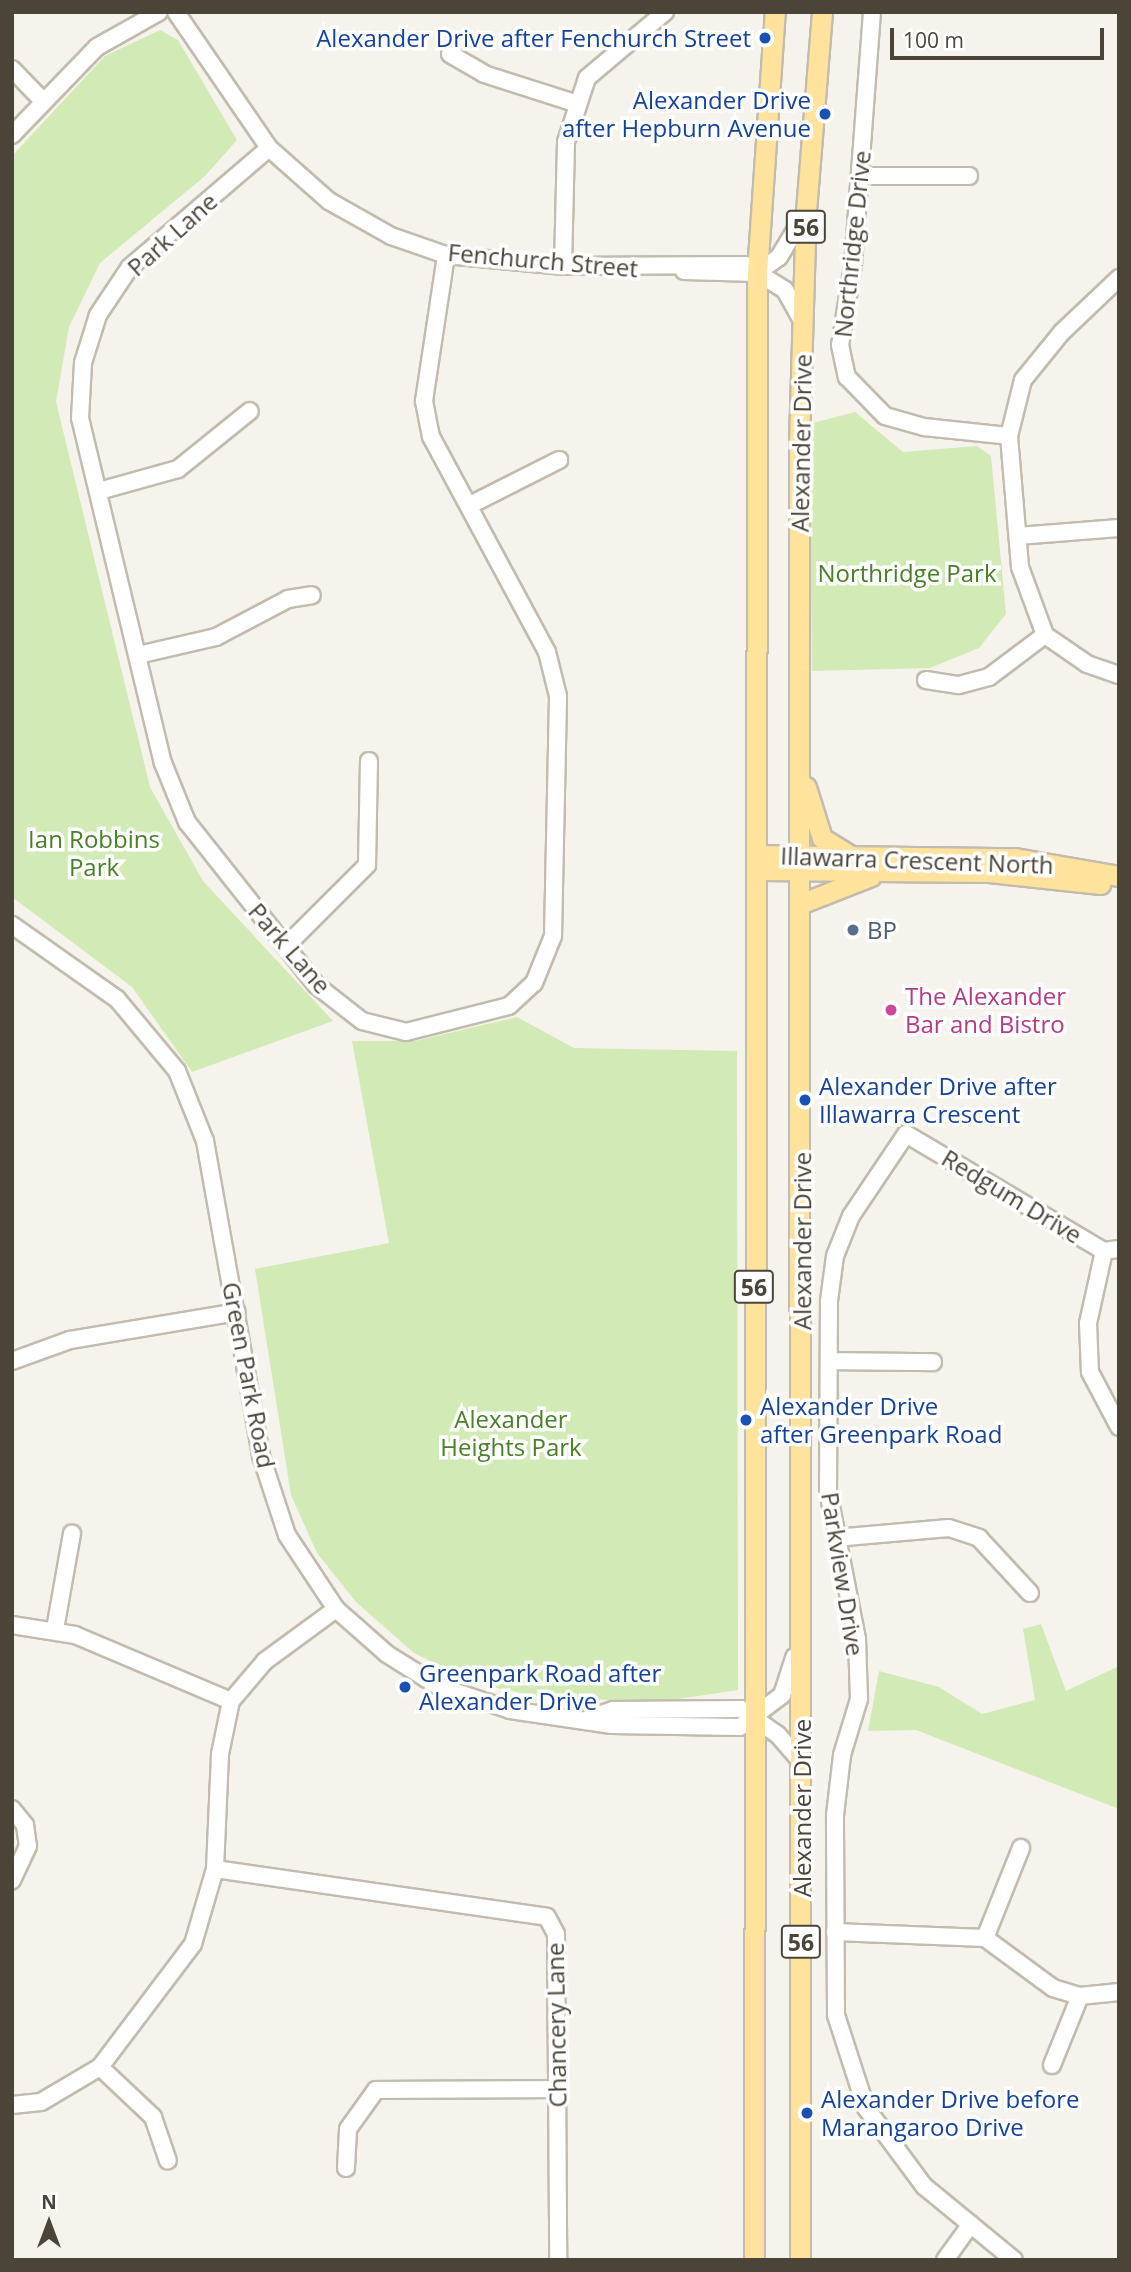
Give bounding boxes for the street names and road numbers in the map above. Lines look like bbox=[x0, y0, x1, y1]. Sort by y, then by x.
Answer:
street label: Northridge Drive bbox=[828, 149, 876, 339]
street label: Park Lane bbox=[121, 186, 223, 282]
road number: 56 bbox=[785, 208, 827, 246]
street label: Fenchurch Street bbox=[447, 237, 639, 283]
street label: Alexander Drive bbox=[785, 354, 817, 532]
street label: Illawarra Crescent North bbox=[780, 841, 1054, 879]
street label: Park Lane bbox=[243, 897, 337, 999]
street label: Redgum Drive bbox=[937, 1143, 1087, 1249]
street label: Alexander Drive bbox=[788, 1152, 816, 1330]
road number: 56 bbox=[733, 1268, 775, 1306]
street label: Green Park Road bbox=[217, 1280, 281, 1470]
street label: Parkview Drive bbox=[816, 1490, 870, 1658]
street label: Alexander Drive bbox=[788, 1719, 816, 1897]
road number: 56 bbox=[780, 1923, 822, 1962]
street label: Chancery Lane bbox=[540, 1942, 572, 2108]

